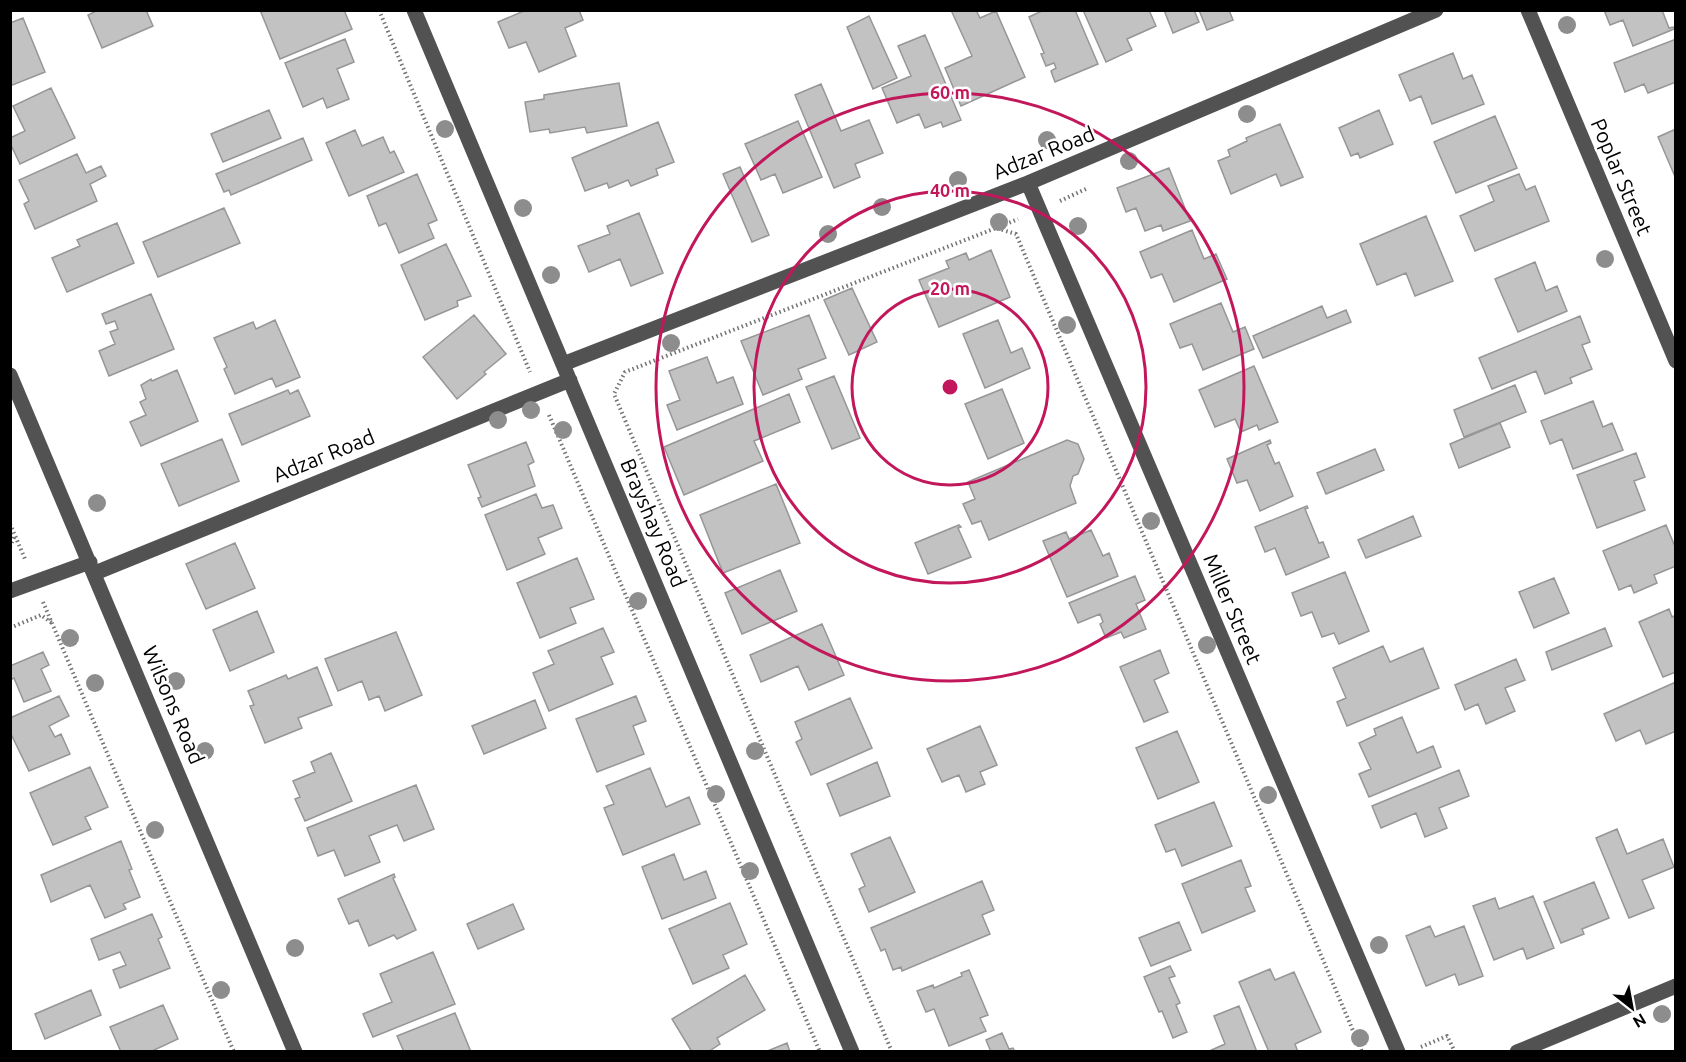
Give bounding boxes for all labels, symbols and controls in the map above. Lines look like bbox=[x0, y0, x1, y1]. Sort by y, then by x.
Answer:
text: 60 m bbox=[930, 82, 970, 102]
street label: Poplar Street bbox=[1587, 115, 1657, 239]
street label: Adzar Road bbox=[989, 121, 1098, 183]
text: 40 m bbox=[930, 180, 970, 200]
text: 20 m bbox=[930, 278, 970, 298]
centre of rings bbox=[940, 377, 960, 397]
street label: Adzar Road bbox=[269, 424, 378, 486]
street label: Brayshay Road bbox=[616, 455, 692, 591]
street label: Miller Street bbox=[1199, 550, 1267, 667]
street label: Wilsons Road bbox=[138, 642, 210, 767]
north arrow bbox=[1602, 978, 1662, 1038]
text: N bbox=[1630, 1010, 1649, 1032]

